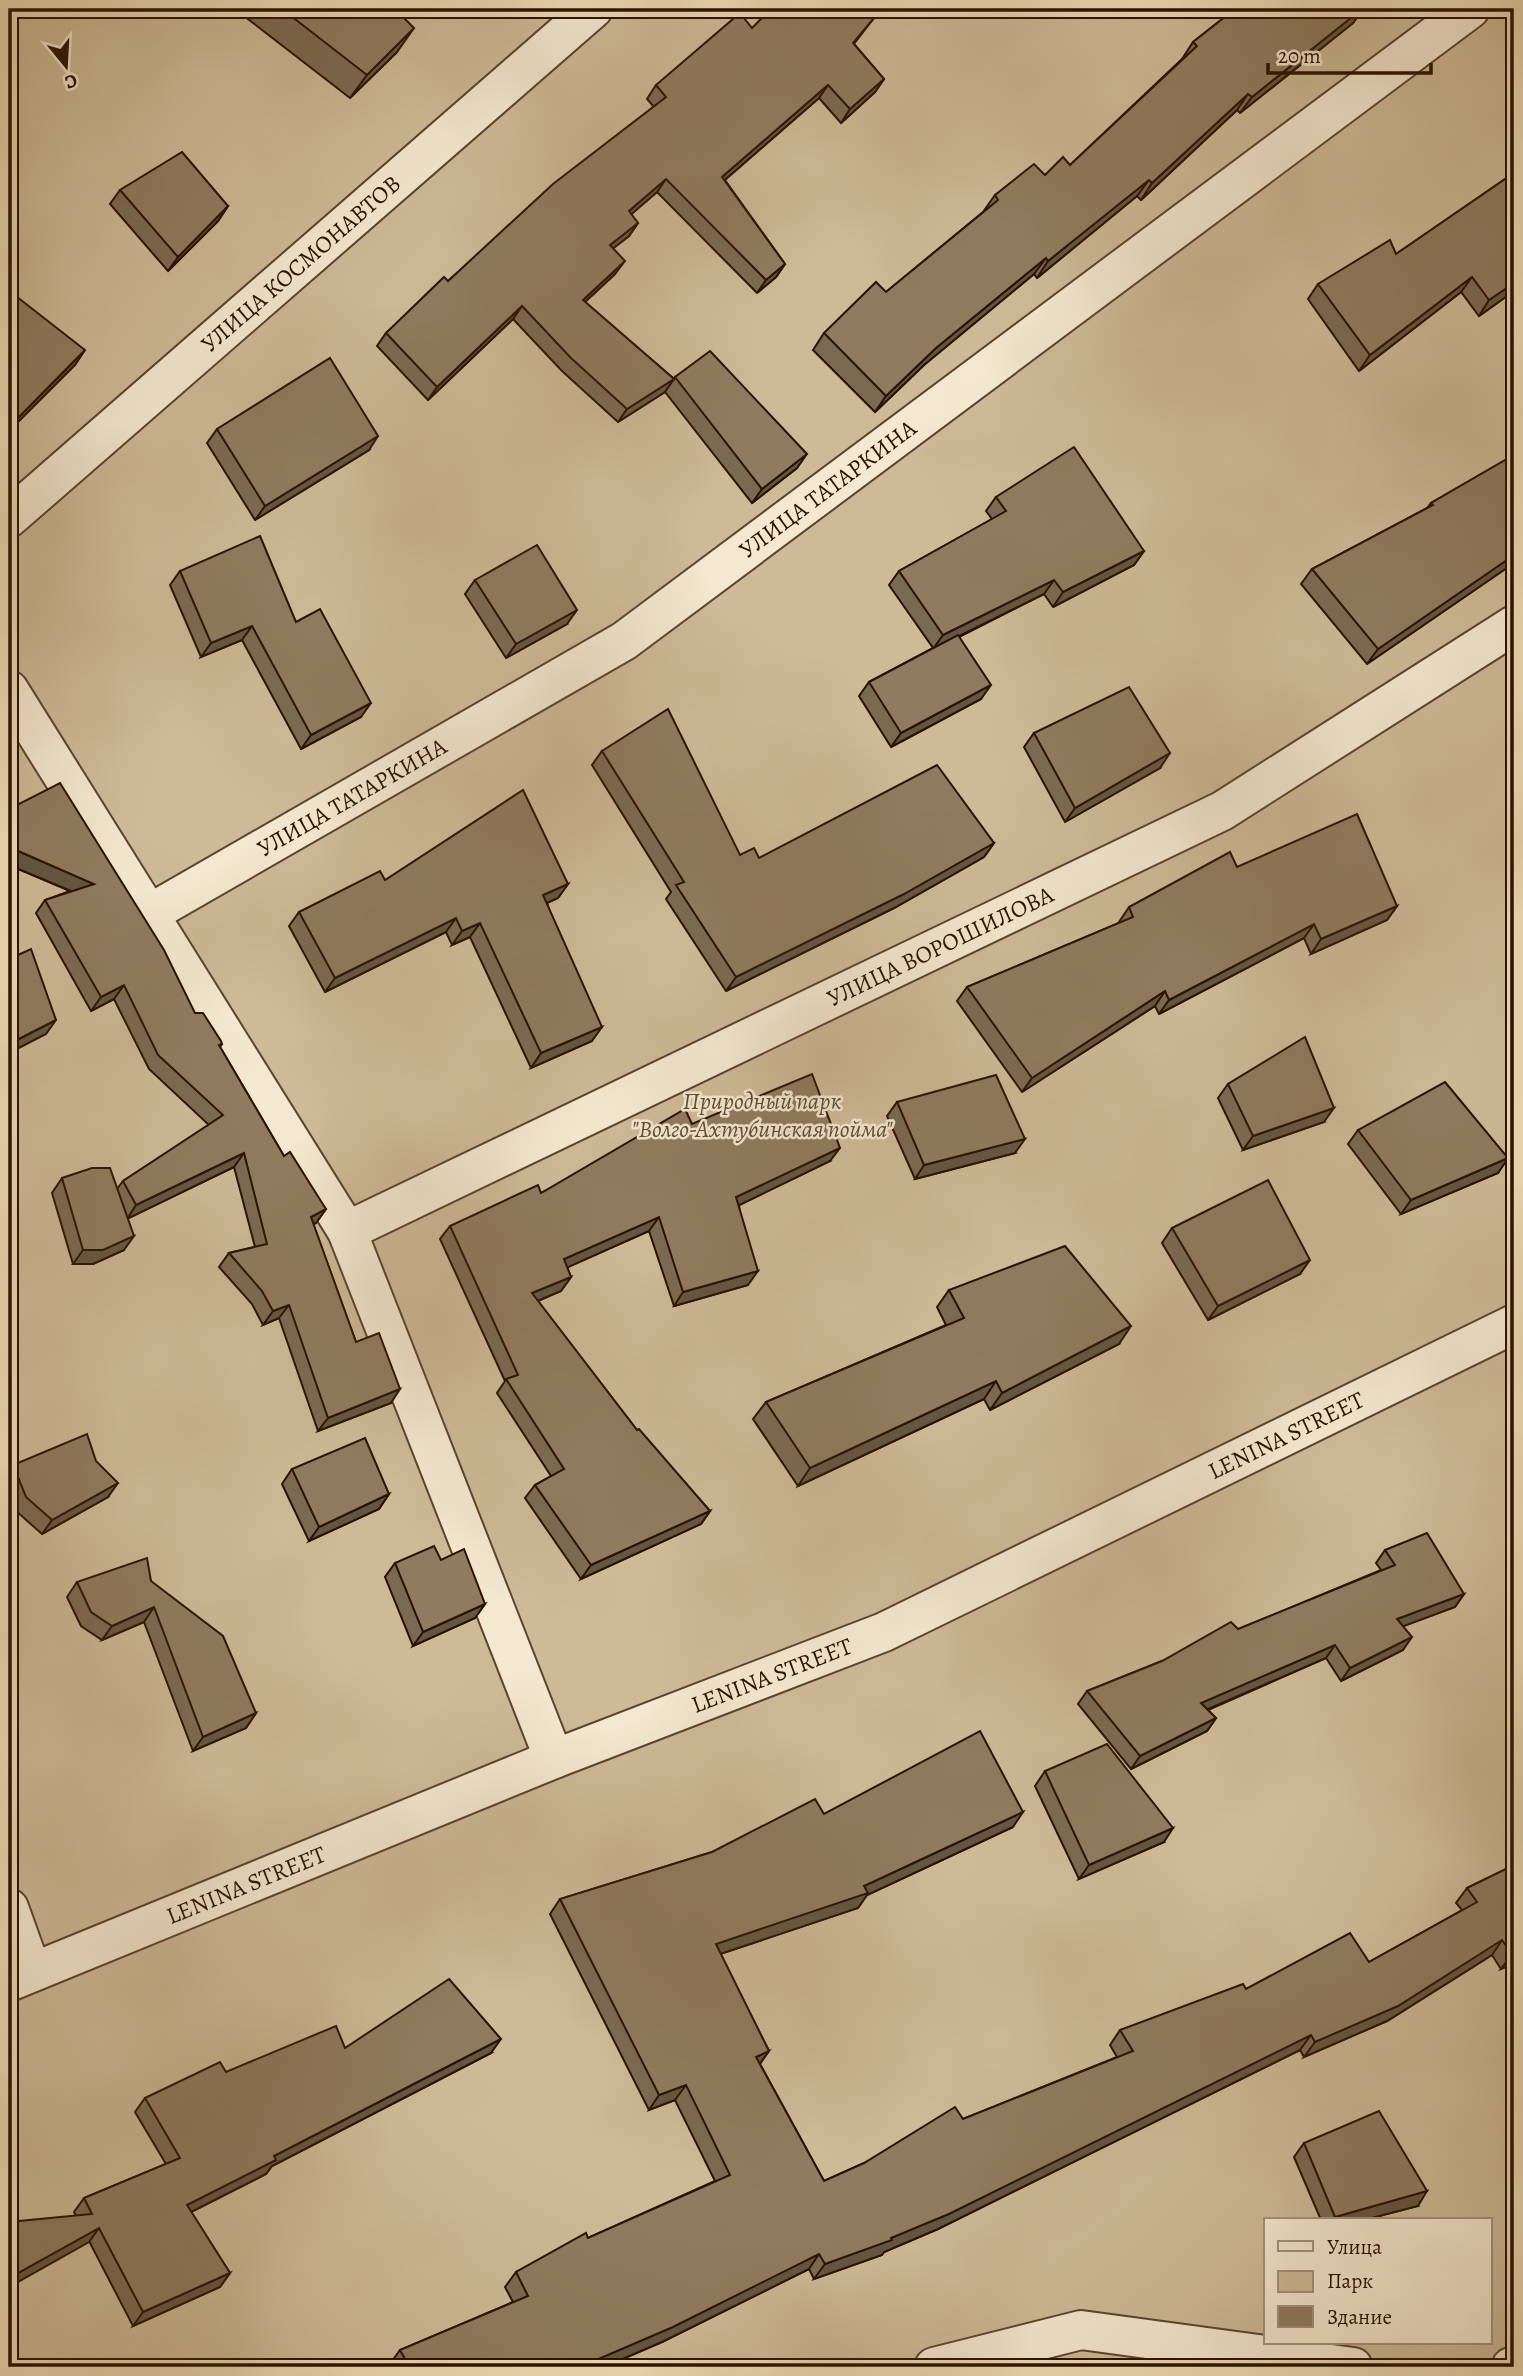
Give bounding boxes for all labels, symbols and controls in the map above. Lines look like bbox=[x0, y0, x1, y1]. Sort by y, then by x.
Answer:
north arrow bbox=[32, 32, 102, 102]
scale bar bbox=[1268, 32, 1430, 76]
text: 20 m bbox=[1278, 42, 1321, 70]
text: С bbox=[61, 67, 81, 95]
street label: УЛИЦА КОСМОНАВТОВ bbox=[194, 168, 407, 360]
street label: УЛИЦА ТАТАРКИНА bbox=[733, 412, 923, 566]
street label: УЛИЦА ТАТАРКИНА bbox=[251, 730, 453, 864]
street label: УЛИЦА ВОРОШИЛОВА bbox=[822, 878, 1060, 1014]
park label: Природный парк "Волго-Ахтубинская пойма" bbox=[631, 1085, 893, 1145]
street label: LENINA STREET bbox=[1203, 1384, 1369, 1487]
street label: LENINA STREET bbox=[687, 1630, 856, 1721]
street label: LENINA STREET bbox=[161, 1838, 331, 1932]
legend bbox=[1264, 2218, 1492, 2344]
text: Улица bbox=[1327, 2233, 1382, 2261]
text: Парк bbox=[1327, 2267, 1373, 2295]
text: Здание bbox=[1327, 2303, 1392, 2331]

